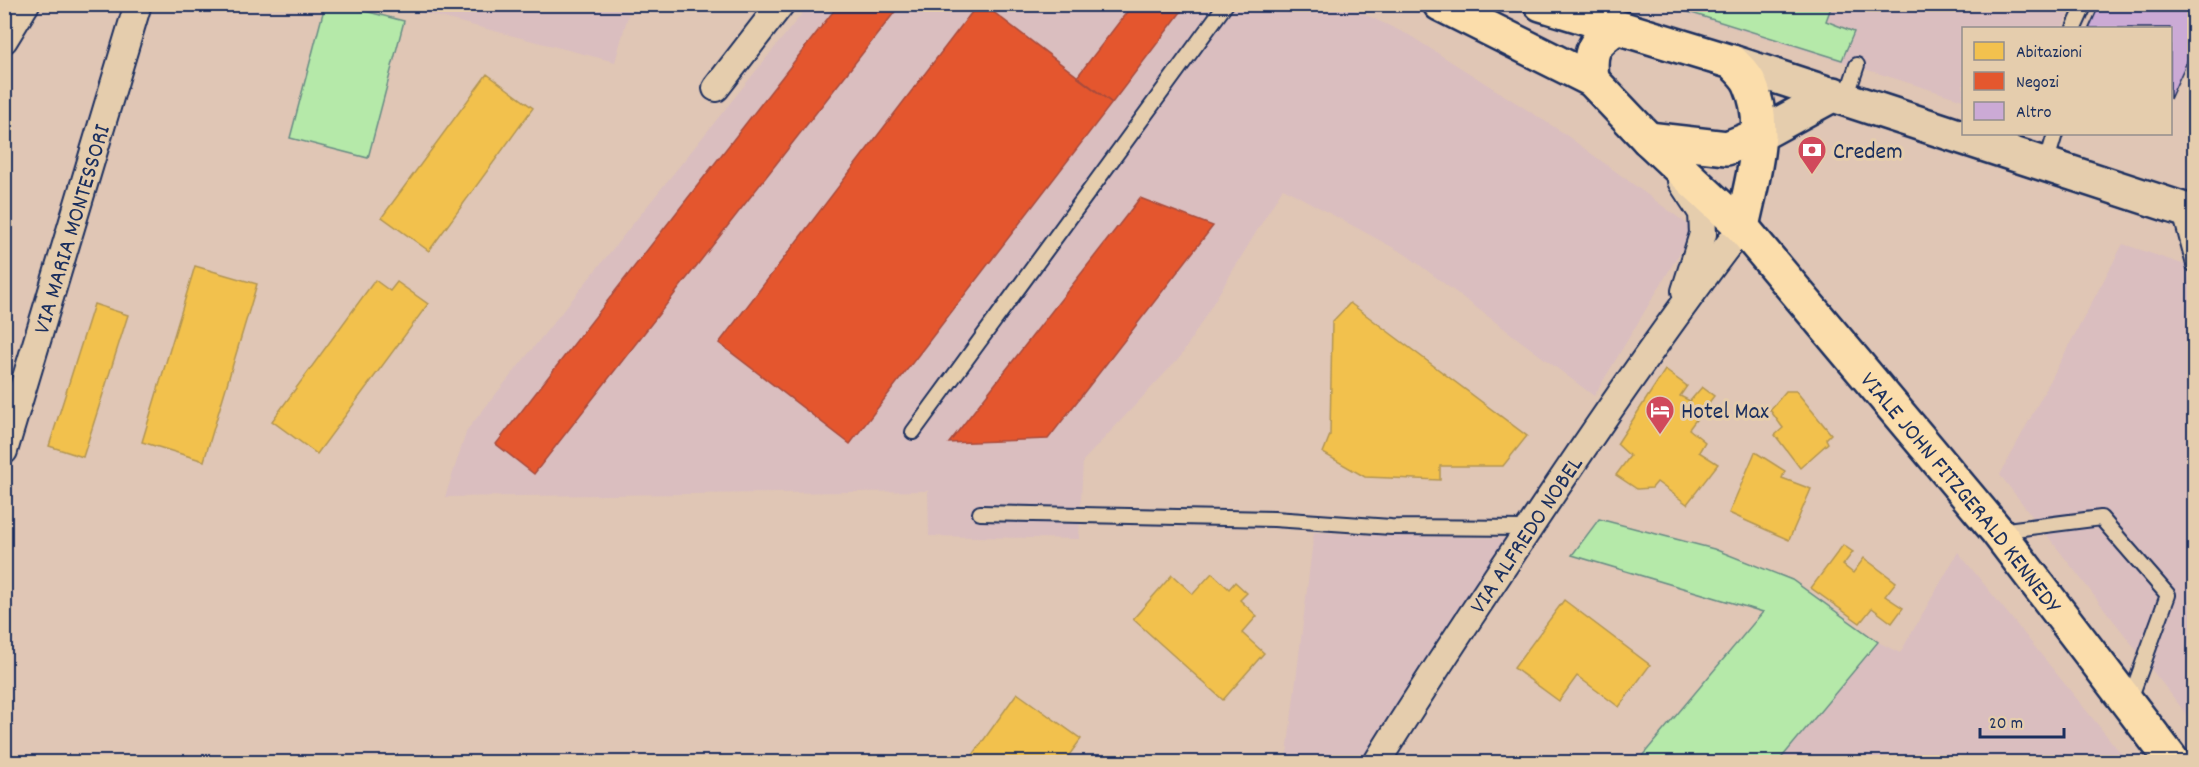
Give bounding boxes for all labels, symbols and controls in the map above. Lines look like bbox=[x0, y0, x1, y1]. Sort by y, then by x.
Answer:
legend bbox=[1962, 27, 2172, 135]
text: Abitazioni bbox=[2016, 41, 2082, 66]
text: Negozi bbox=[2016, 71, 2059, 96]
text: Altro bbox=[2016, 101, 2051, 126]
street label: VIA MARIA MONTESSORI bbox=[26, 120, 121, 338]
bank icon: Credem bbox=[1796, 134, 1828, 176]
place label: Credem bbox=[1833, 136, 1903, 170]
street label: VIALE JOHN FITZGERALD KENNEDY bbox=[1851, 366, 2068, 622]
hotel icon: Hotel Max bbox=[1644, 394, 1676, 436]
place label: Hotel Max bbox=[1681, 396, 1769, 430]
street label: VIA ALFREDO NOBEL bbox=[1463, 450, 1593, 621]
scale bar bbox=[1980, 701, 2064, 739]
text: 20 m bbox=[1989, 712, 2023, 737]

